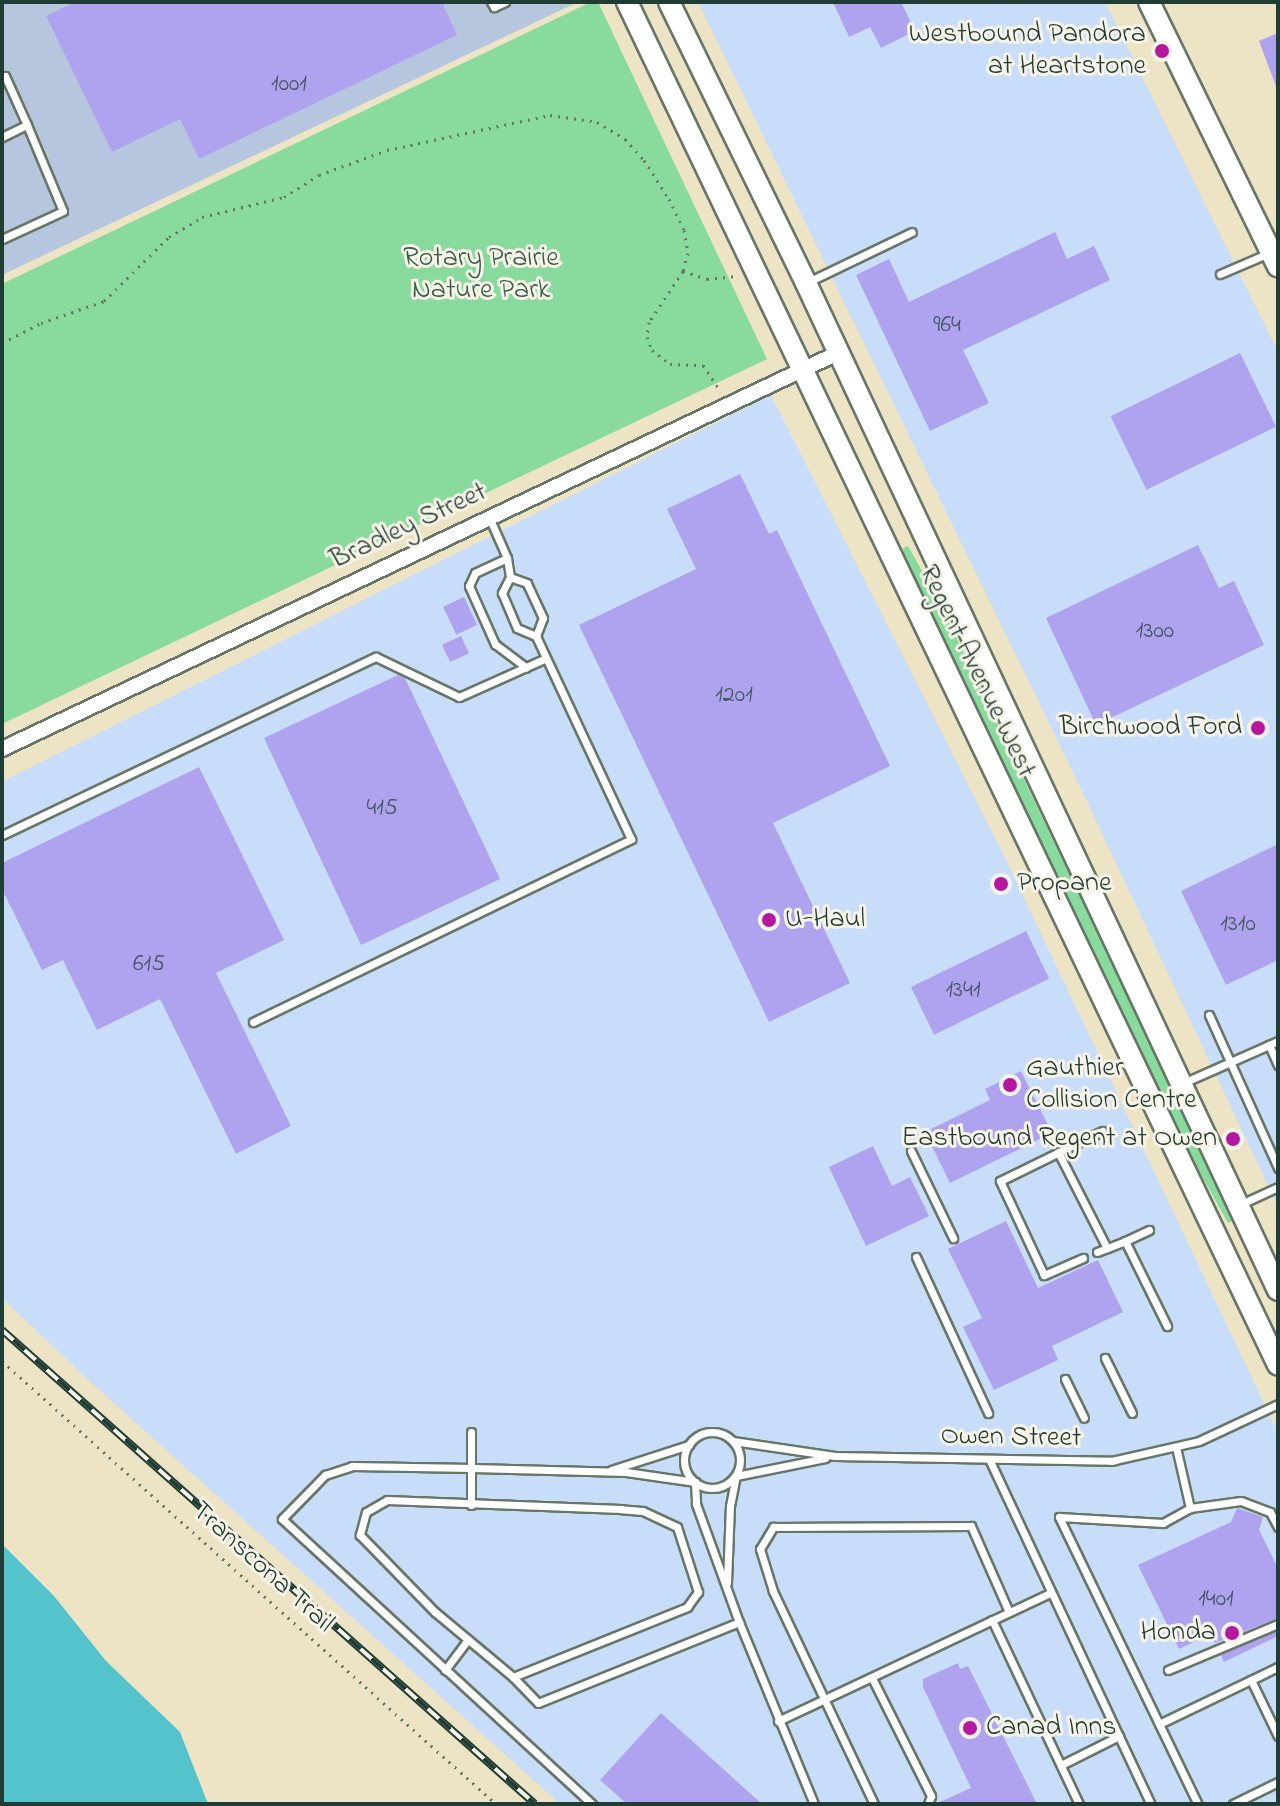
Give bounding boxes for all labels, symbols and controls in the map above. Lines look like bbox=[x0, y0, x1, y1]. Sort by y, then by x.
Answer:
place label: Westbound Pandora at Heartstone bbox=[909, 18, 1146, 84]
marker: Westbound Pandora at Heartstone bbox=[1153, 42, 1171, 60]
house number: 1001 bbox=[271, 71, 307, 99]
park label: Rotary Prairie Nature Park bbox=[403, 242, 559, 308]
house number: 964 bbox=[933, 312, 961, 340]
street label: Bradley Street bbox=[325, 476, 493, 578]
street label: Regent Avenue West bbox=[910, 560, 1042, 784]
house number: 1300 bbox=[1136, 618, 1174, 646]
house number: 1201 bbox=[715, 682, 753, 710]
place label: Birchwood Ford bbox=[1059, 711, 1242, 745]
marker: Birchwood Ford bbox=[1249, 719, 1267, 737]
house number: 415 bbox=[366, 795, 398, 823]
place label: Propane bbox=[1017, 867, 1111, 901]
marker: Propane bbox=[992, 875, 1010, 893]
place label: U-Haul bbox=[785, 903, 865, 937]
marker: U-Haul bbox=[760, 911, 778, 929]
house number: 1310 bbox=[1220, 911, 1256, 939]
house number: 615 bbox=[133, 951, 165, 979]
house number: 1341 bbox=[945, 977, 981, 1005]
place label: Gauthier Collision Centre bbox=[1026, 1052, 1197, 1118]
marker: Gauthier Collision Centre bbox=[1001, 1076, 1019, 1094]
place label: Eastbound Regent at Owen bbox=[901, 1122, 1217, 1156]
marker: Eastbound Regent at Owen bbox=[1224, 1130, 1242, 1148]
street label: Owen Street bbox=[940, 1420, 1082, 1456]
street label: Transcona Trail bbox=[184, 1495, 340, 1641]
house number: 1401 bbox=[1198, 1586, 1234, 1614]
place label: Honda bbox=[1141, 1616, 1216, 1650]
marker: Honda bbox=[1223, 1624, 1241, 1642]
place label: Canad Inns bbox=[986, 1711, 1117, 1745]
marker: Canad Inns bbox=[961, 1719, 979, 1737]

